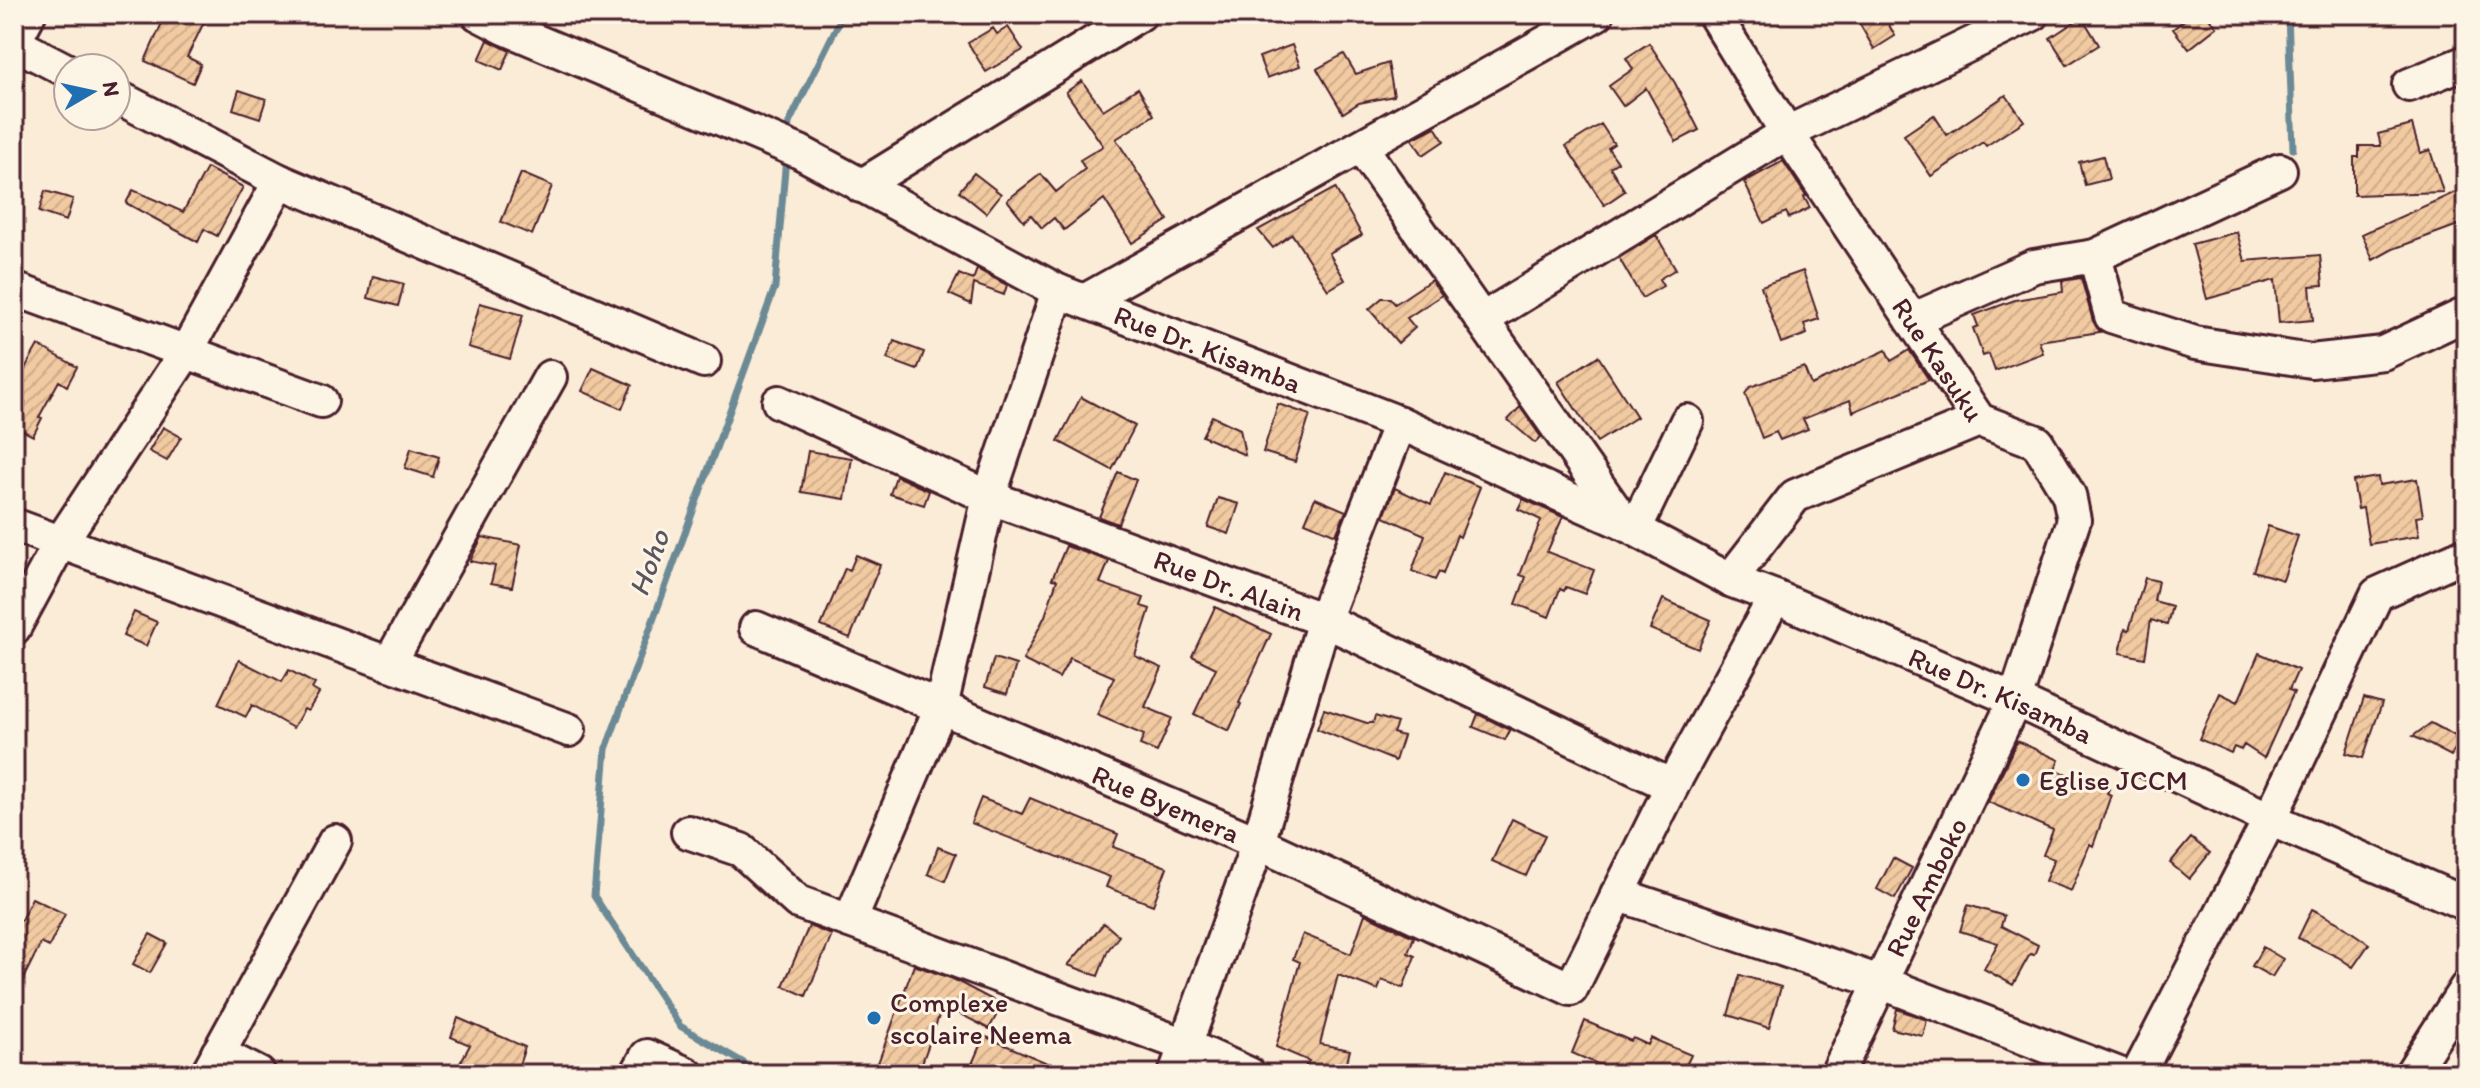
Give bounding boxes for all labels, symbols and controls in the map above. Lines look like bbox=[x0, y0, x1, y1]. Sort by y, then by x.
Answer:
north arrow bbox=[52, 52, 132, 132]
text: N bbox=[97, 79, 126, 98]
street label: Rue Kasuku bbox=[1885, 291, 1992, 428]
street label: Rue Dr. Kisamba bbox=[1109, 297, 1307, 400]
water label: Hoho bbox=[620, 524, 678, 601]
street label: Rue Dr. Alain bbox=[1149, 542, 1309, 628]
street label: Rue Dr. Kisamba bbox=[1904, 639, 2099, 751]
street label: Rue Byemera bbox=[1087, 757, 1245, 850]
place label: Eglise JCCM bbox=[2039, 763, 2188, 797]
marker: Eglise JCCM bbox=[2014, 771, 2032, 789]
street label: Rue Amboko bbox=[1878, 812, 1974, 962]
place label: Complexe scolaire Neema bbox=[890, 985, 1072, 1051]
marker: Complexe scolaire Neema bbox=[865, 1009, 883, 1027]

